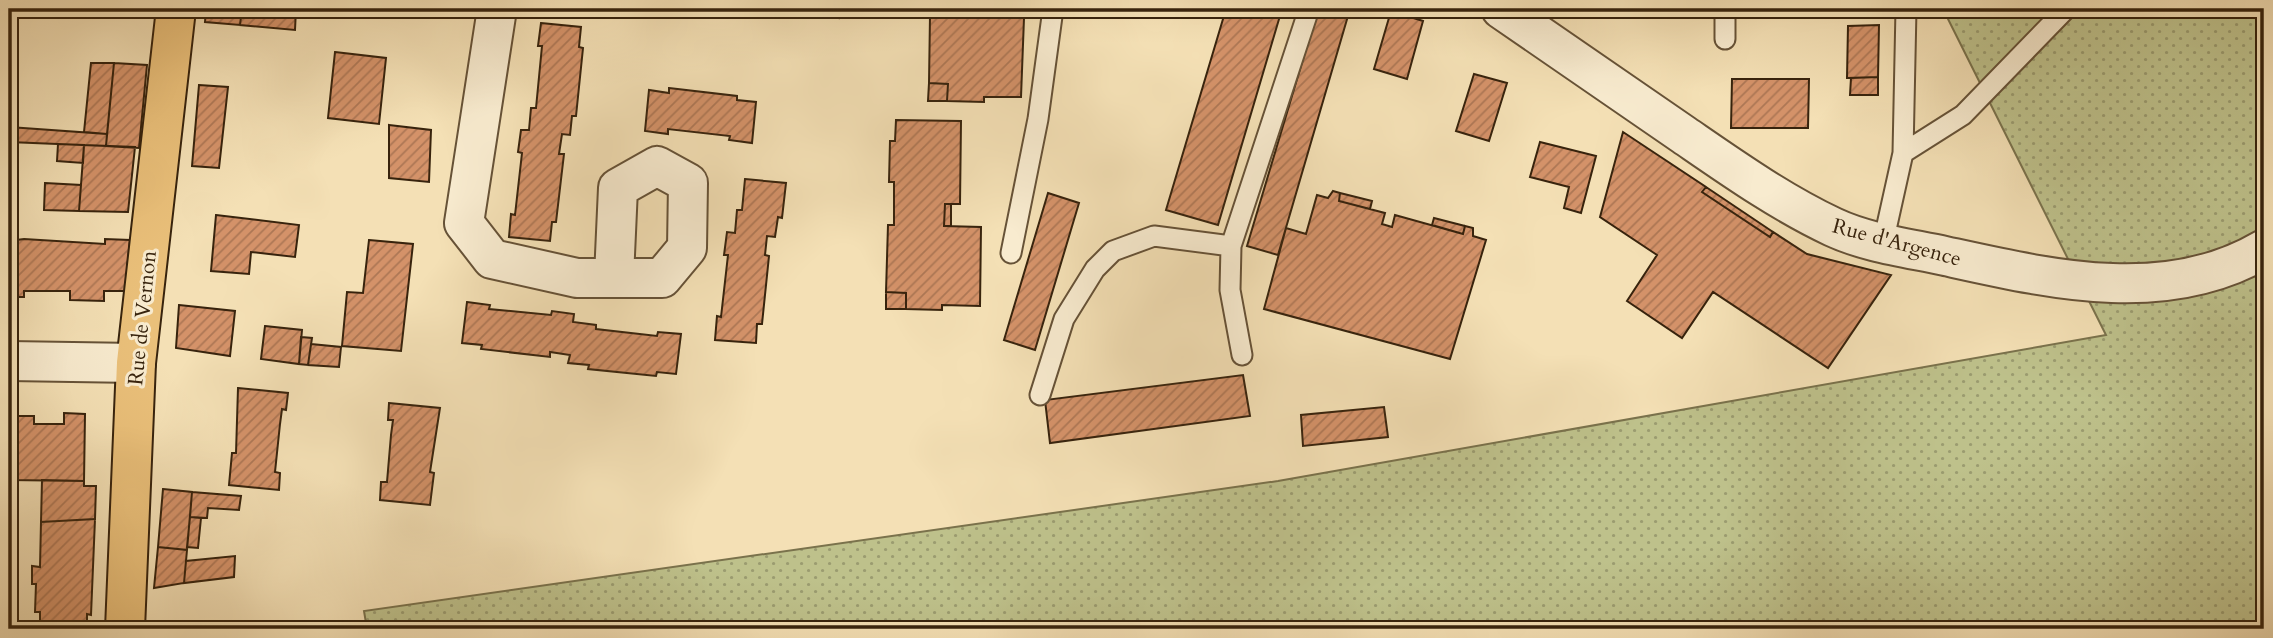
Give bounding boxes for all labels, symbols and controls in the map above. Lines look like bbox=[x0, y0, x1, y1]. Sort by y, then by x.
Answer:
street label: Rue d'Argence bbox=[1829, 211, 1964, 274]
street label: Rue de Vernon bbox=[121, 249, 164, 387]

